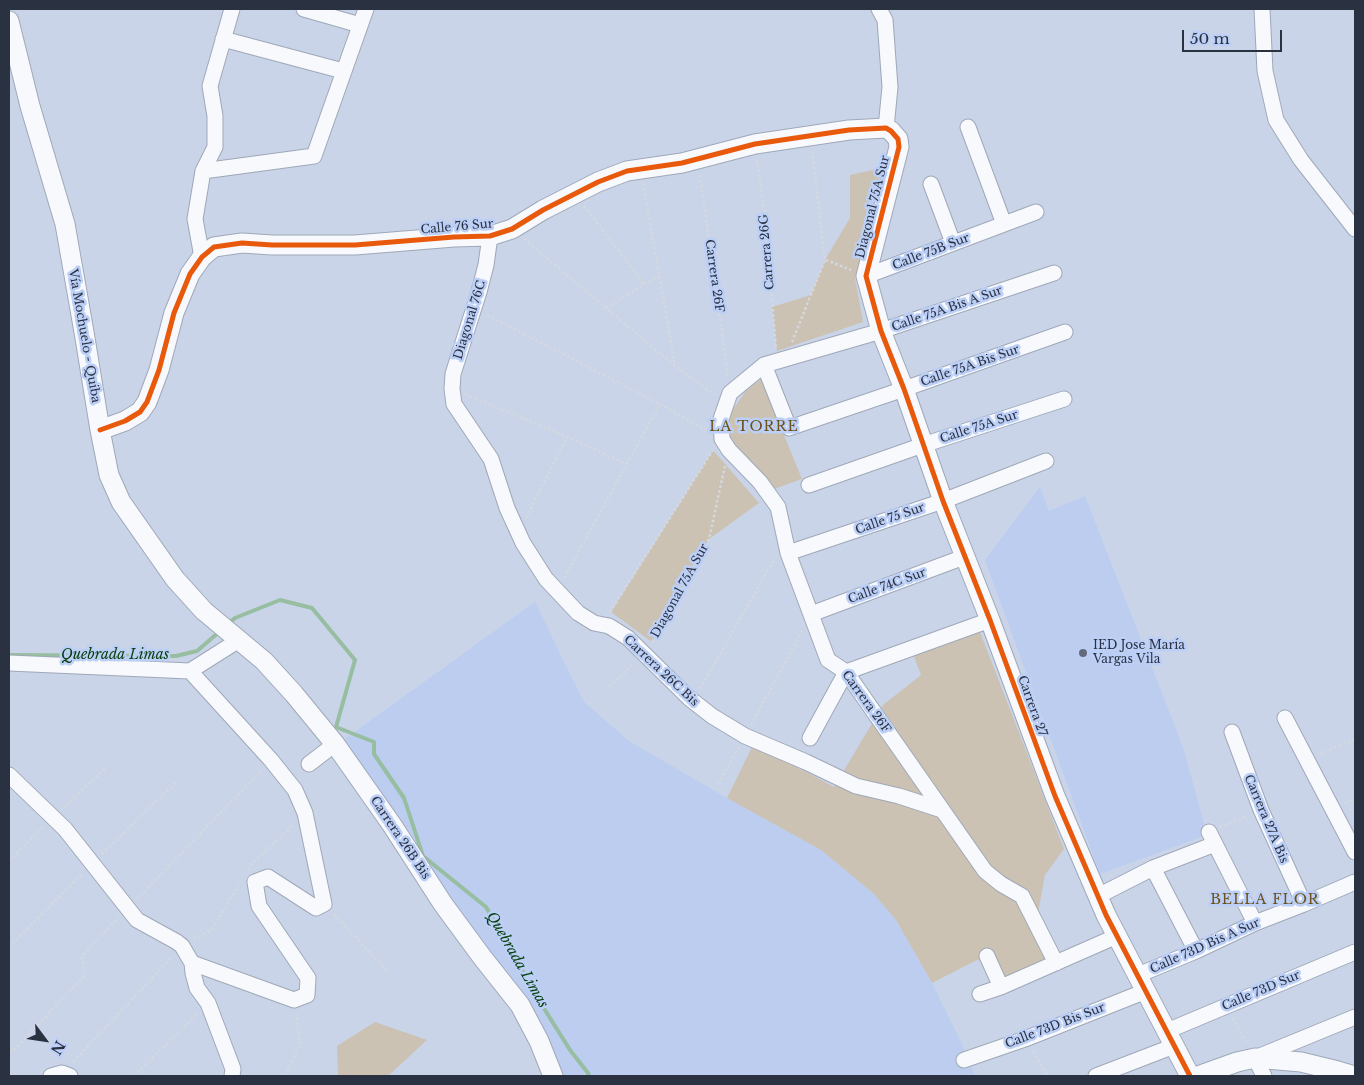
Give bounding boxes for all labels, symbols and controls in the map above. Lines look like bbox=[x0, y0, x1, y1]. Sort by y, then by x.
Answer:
scale bar bbox=[1184, 20, 1284, 52]
text: 50 m bbox=[1190, 29, 1230, 48]
street label: Diagonal 75A Sur bbox=[853, 154, 893, 260]
street label: Carrera 26G bbox=[757, 214, 777, 290]
street label: Calle 76 Sur bbox=[420, 217, 494, 237]
street label: Calle 75B Sur bbox=[891, 231, 971, 273]
street label: Carrera 26F bbox=[702, 239, 726, 313]
street label: Vía Mochuelo - Quiba bbox=[65, 268, 103, 404]
street label: Diagonal 76C bbox=[451, 279, 489, 361]
street label: Calle 75A Bis A Sur bbox=[890, 283, 1004, 335]
street label: Calle 75A Bis Sur bbox=[919, 342, 1021, 390]
street label: Calle 75A Sur bbox=[938, 408, 1020, 446]
district label: LA TORRE bbox=[708, 419, 800, 435]
street label: Calle 75 Sur bbox=[854, 500, 926, 538]
street label: Diagonal 75A Sur bbox=[648, 541, 712, 641]
street label: Calle 74C Sur bbox=[846, 565, 928, 607]
street label: Carrera 26C Bis bbox=[621, 633, 701, 709]
place label: IED Jose María Vargas Vila bbox=[1093, 639, 1185, 667]
water label: Quebrada Limas bbox=[61, 647, 169, 663]
marker: IED Jose María Vargas Vila bbox=[1077, 647, 1089, 659]
street label: Carrera 26F bbox=[839, 668, 893, 736]
street label: Carrera 27 bbox=[1014, 674, 1050, 738]
street label: Carrera 27A Bis bbox=[1241, 773, 1291, 865]
street label: Carrera 26B Bis bbox=[367, 794, 433, 882]
district label: BELLA FLOR bbox=[1209, 892, 1321, 908]
water label: Quebrada Limas bbox=[483, 909, 551, 1011]
street label: Calle 73D Bis A Sur bbox=[1148, 915, 1262, 977]
street label: Calle 73D Sur bbox=[1220, 968, 1302, 1014]
street label: Calle 73D Bis Sur bbox=[1003, 1000, 1107, 1052]
north arrow bbox=[20, 1015, 70, 1065]
text: N bbox=[47, 1037, 69, 1058]

